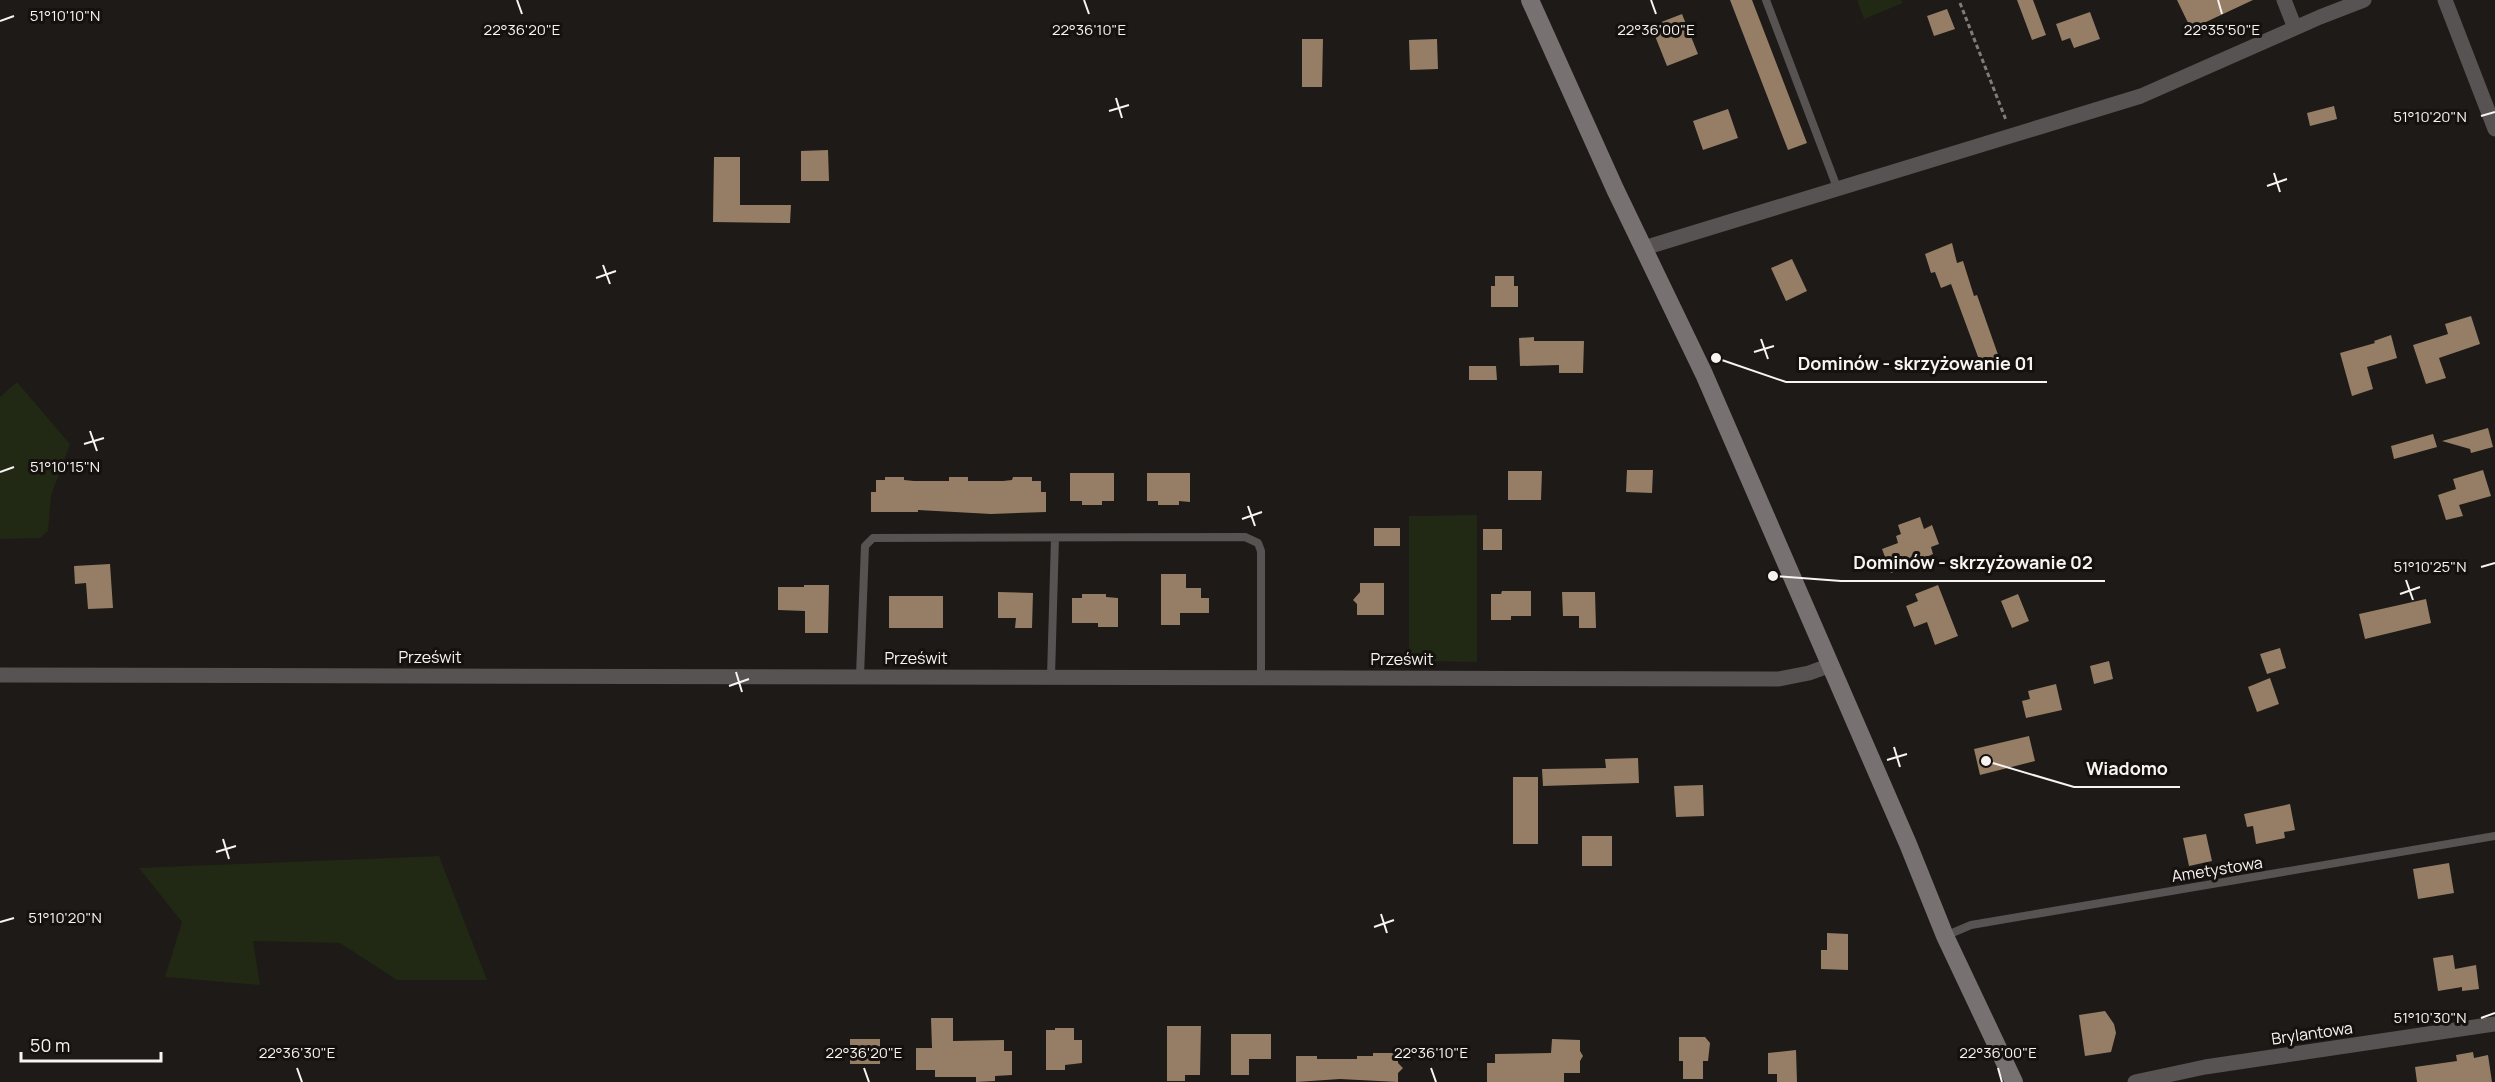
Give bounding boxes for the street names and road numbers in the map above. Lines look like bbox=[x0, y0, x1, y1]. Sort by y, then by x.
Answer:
street label: Prześwit bbox=[398, 646, 462, 668]
street label: Prześwit bbox=[884, 647, 948, 669]
street label: Prześwit bbox=[1370, 648, 1434, 670]
street label: Ametystowa bbox=[2170, 851, 2264, 887]
street label: Brylantowa bbox=[2270, 1016, 2354, 1050]

